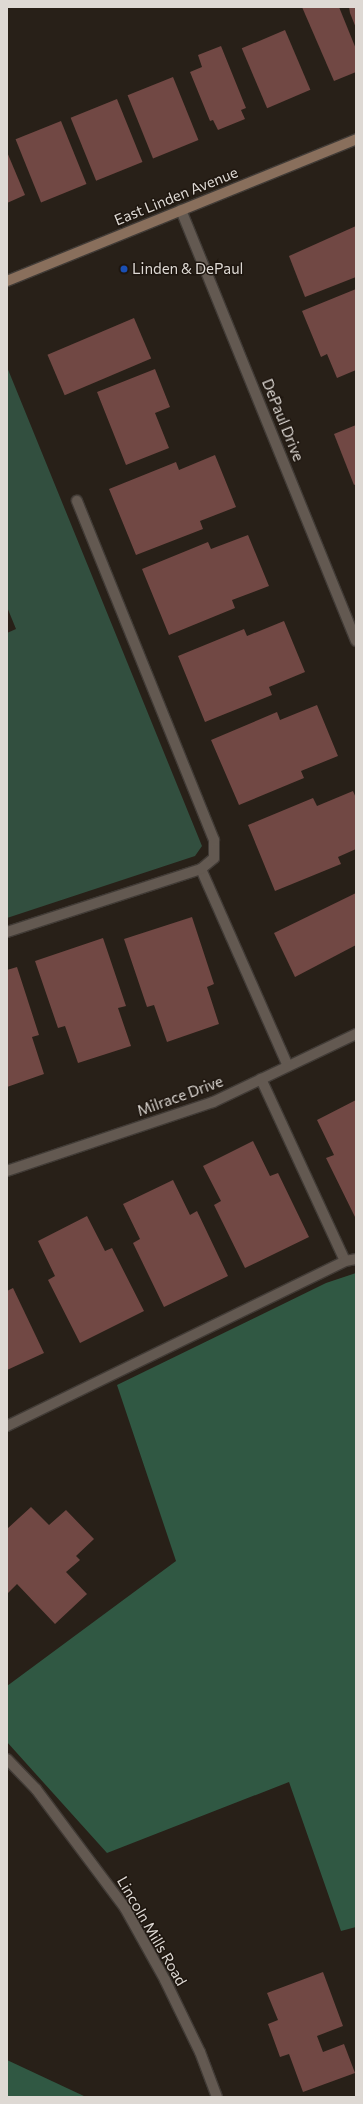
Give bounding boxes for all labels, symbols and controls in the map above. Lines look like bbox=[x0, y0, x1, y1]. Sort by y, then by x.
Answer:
street label: East Linden Avenue bbox=[112, 163, 240, 229]
place label: Linden & DePaul bbox=[132, 260, 243, 278]
marker: Linden & DePaul bbox=[119, 264, 129, 274]
street label: DePaul Drive bbox=[258, 376, 308, 464]
street label: Milrace Drive bbox=[135, 1072, 225, 1120]
street label: Lincoln Mills Road bbox=[113, 1873, 191, 1989]

